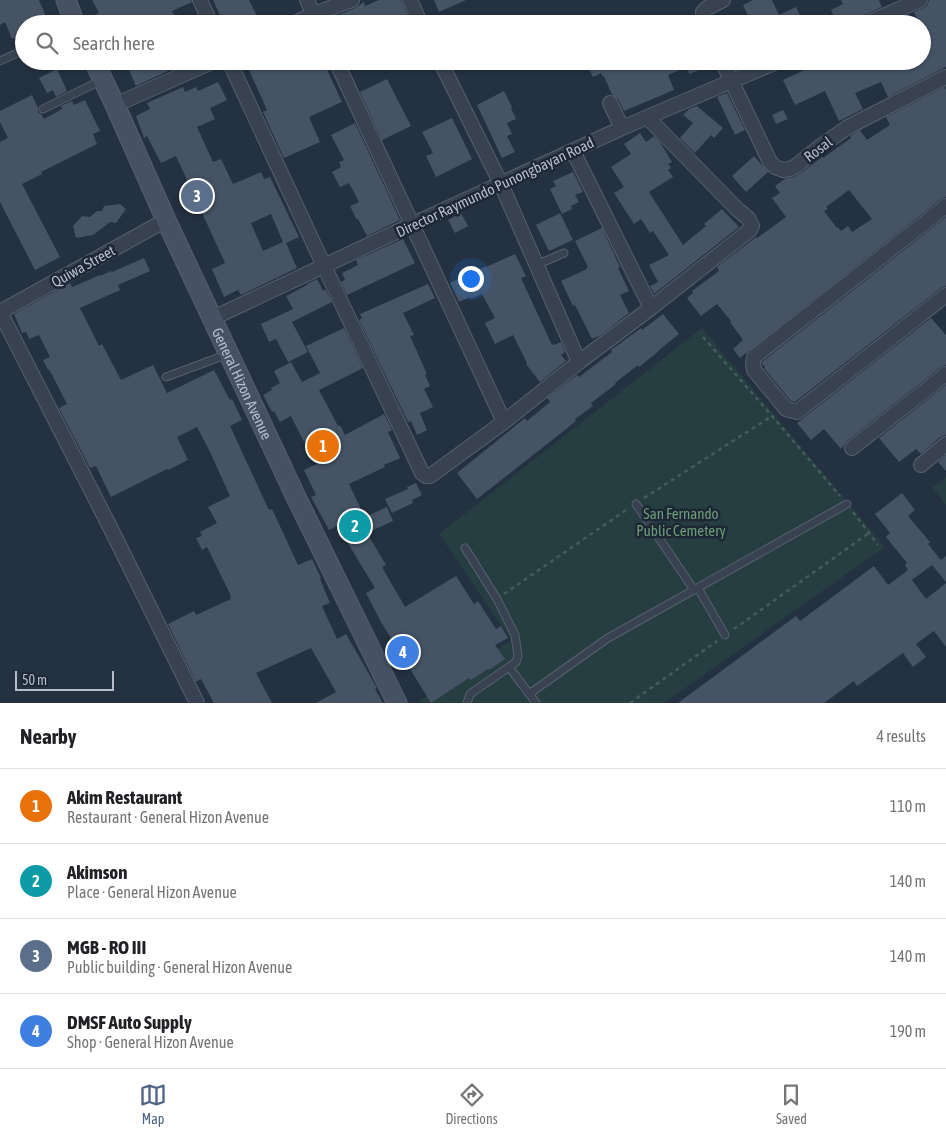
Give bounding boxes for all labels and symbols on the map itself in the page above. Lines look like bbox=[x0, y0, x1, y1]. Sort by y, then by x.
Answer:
street label: Rosal bbox=[801, 133, 835, 165]
street label: Director Raymundo Punongbayan Road bbox=[393, 134, 597, 240]
pin: 3 bbox=[181, 177, 213, 215]
street label: Quiwa Street bbox=[48, 242, 118, 290]
your location bbox=[458, 266, 484, 292]
street label: General Hizon Avenue bbox=[209, 325, 276, 442]
pin: 1 bbox=[307, 427, 339, 465]
park label: San Fernando Public Cemetery bbox=[636, 505, 726, 539]
pin: 2 bbox=[339, 507, 371, 545]
pin: 4 bbox=[387, 633, 419, 671]
scale bar bbox=[15, 668, 114, 691]

